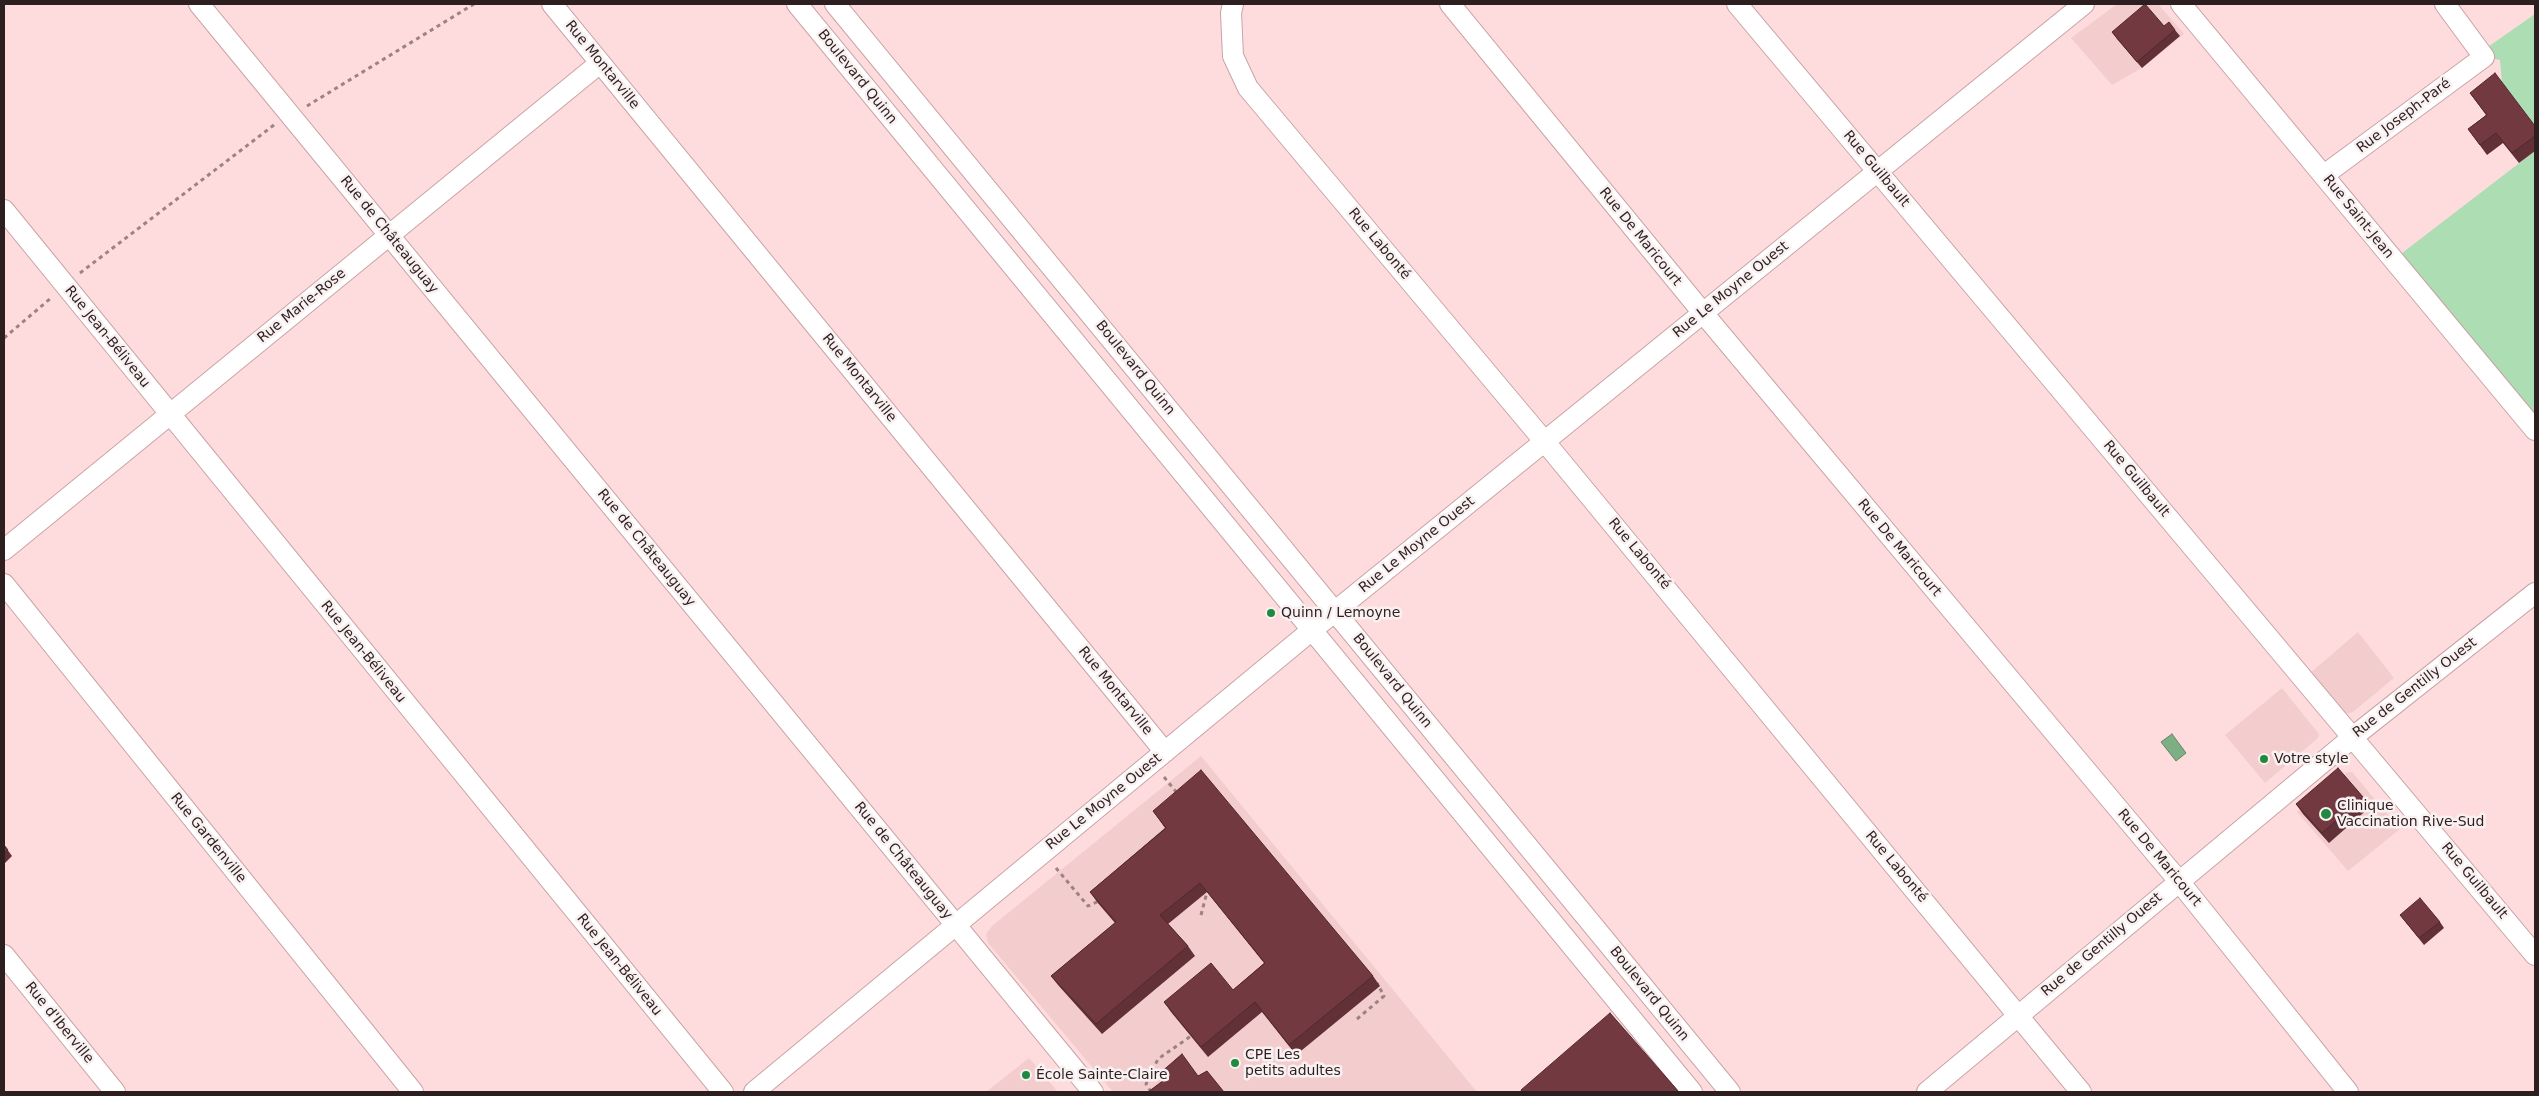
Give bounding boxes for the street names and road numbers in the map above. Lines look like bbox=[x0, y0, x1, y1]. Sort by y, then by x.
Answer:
street label: Rue Montarville bbox=[561, 17, 643, 113]
street label: Boulevard Quinn bbox=[814, 26, 900, 128]
street label: Rue Joseph-Paré bbox=[2354, 75, 2454, 157]
street label: Rue Guilbault bbox=[1839, 127, 1913, 211]
street label: Rue Saint-Jean bbox=[2319, 172, 2397, 262]
street label: Rue de Châteauguay bbox=[336, 173, 442, 297]
street label: Rue De Maricourt bbox=[1595, 184, 1685, 290]
street label: Rue Labonté bbox=[1344, 205, 1414, 283]
street label: Rue Le Moyne Ouest bbox=[1670, 238, 1792, 342]
street label: Rue Marie-Rose bbox=[255, 265, 349, 347]
street label: Rue Jean-Béliveau bbox=[61, 283, 153, 391]
street label: Boulevard Quinn bbox=[1092, 317, 1178, 419]
street label: Rue Montarville bbox=[818, 330, 900, 426]
street label: Rue Guilbault bbox=[2099, 437, 2173, 521]
street label: Rue de Châteauguay bbox=[593, 486, 699, 610]
street label: Rue Le Moyne Ouest bbox=[1356, 493, 1478, 597]
street label: Rue De Maricourt bbox=[1853, 496, 1945, 600]
street label: Rue Labonté bbox=[1604, 515, 1674, 593]
street label: Rue Jean-Béliveau bbox=[317, 598, 409, 706]
street label: Boulevard Quinn bbox=[1349, 630, 1435, 732]
street label: Rue de Gentilly Ouest bbox=[2350, 634, 2480, 742]
street label: Rue Montarville bbox=[1074, 643, 1156, 739]
street label: Rue Le Moyne Ouest bbox=[1043, 750, 1165, 854]
street label: Rue Gardenville bbox=[167, 790, 249, 886]
street label: Rue de Châteauguay bbox=[850, 799, 956, 923]
street label: Rue De Maricourt bbox=[2113, 806, 2205, 910]
street label: Rue Labonté bbox=[1861, 828, 1931, 906]
street label: Rue Guilbault bbox=[2437, 839, 2511, 923]
street label: Rue de Gentilly Ouest bbox=[2038, 890, 2166, 1000]
street label: Rue Jean-Béliveau bbox=[573, 911, 665, 1019]
street label: Boulevard Quinn bbox=[1606, 943, 1692, 1045]
street label: Rue d'Iberville bbox=[21, 979, 97, 1067]

